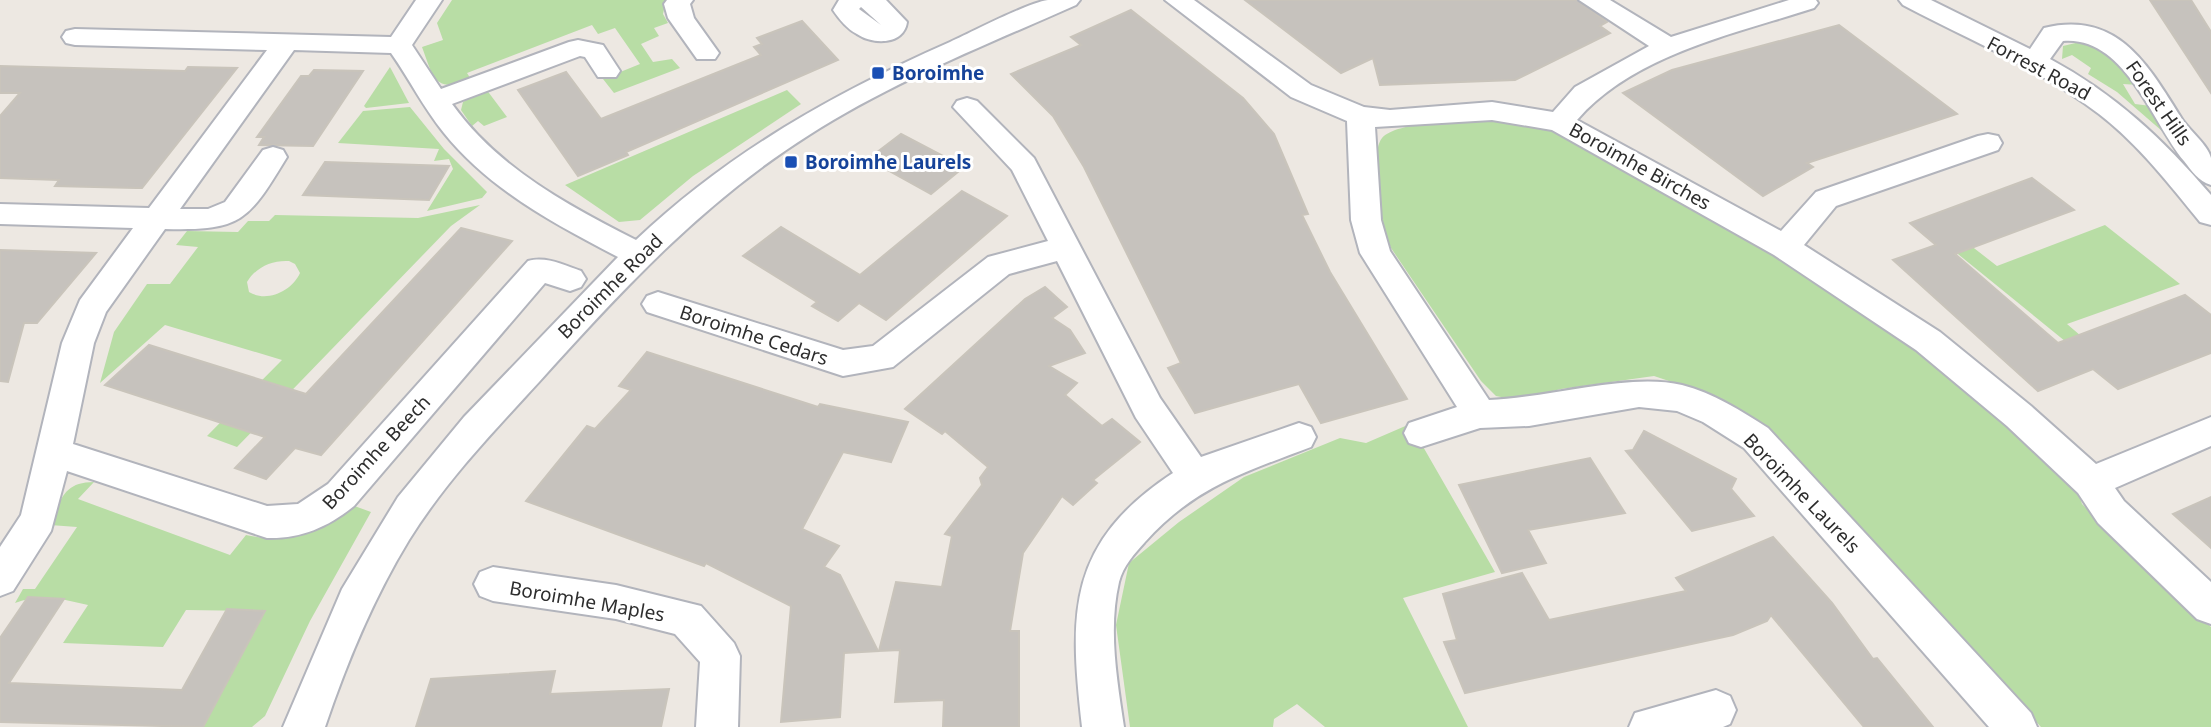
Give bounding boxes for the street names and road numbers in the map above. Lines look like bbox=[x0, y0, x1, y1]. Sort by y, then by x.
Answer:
street label: Forrest Road bbox=[1983, 30, 2095, 106]
street label: Forest Hills bbox=[2120, 55, 2198, 151]
street label: Boroimhe Birches bbox=[1564, 116, 1716, 216]
street label: Boroimhe Road bbox=[552, 228, 668, 344]
street label: Boroimhe Cedars bbox=[676, 299, 832, 371]
street label: Boroimhe Beech bbox=[316, 389, 436, 515]
street label: Boroimhe Laurels bbox=[1738, 427, 1866, 559]
street label: Boroimhe Maples bbox=[507, 575, 667, 627]

